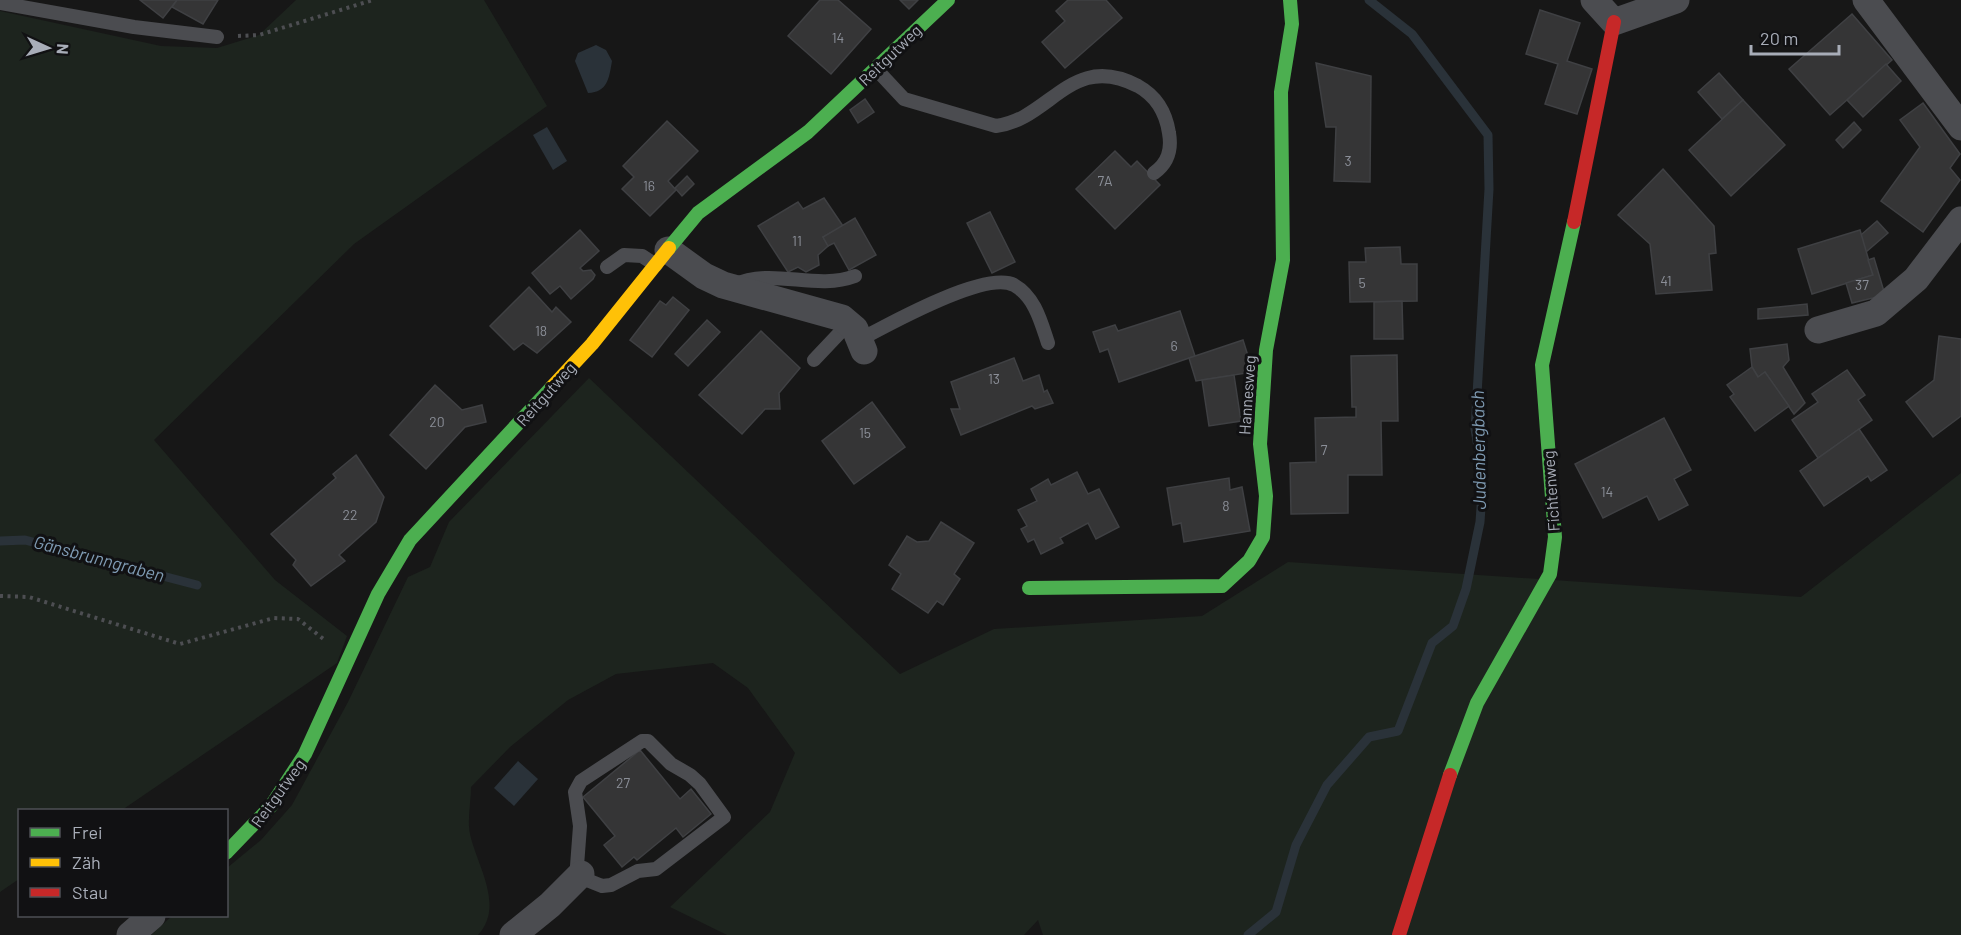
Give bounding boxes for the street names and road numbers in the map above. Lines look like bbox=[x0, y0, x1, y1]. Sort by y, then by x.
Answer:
street label: Reitgutweg bbox=[854, 20, 925, 89]
street label: Hannesweg bbox=[1234, 355, 1259, 435]
street label: Reitgutweg bbox=[512, 358, 579, 430]
street label: Fichtenweg bbox=[1538, 450, 1563, 532]
street label: Reitgutweg bbox=[247, 755, 309, 830]

